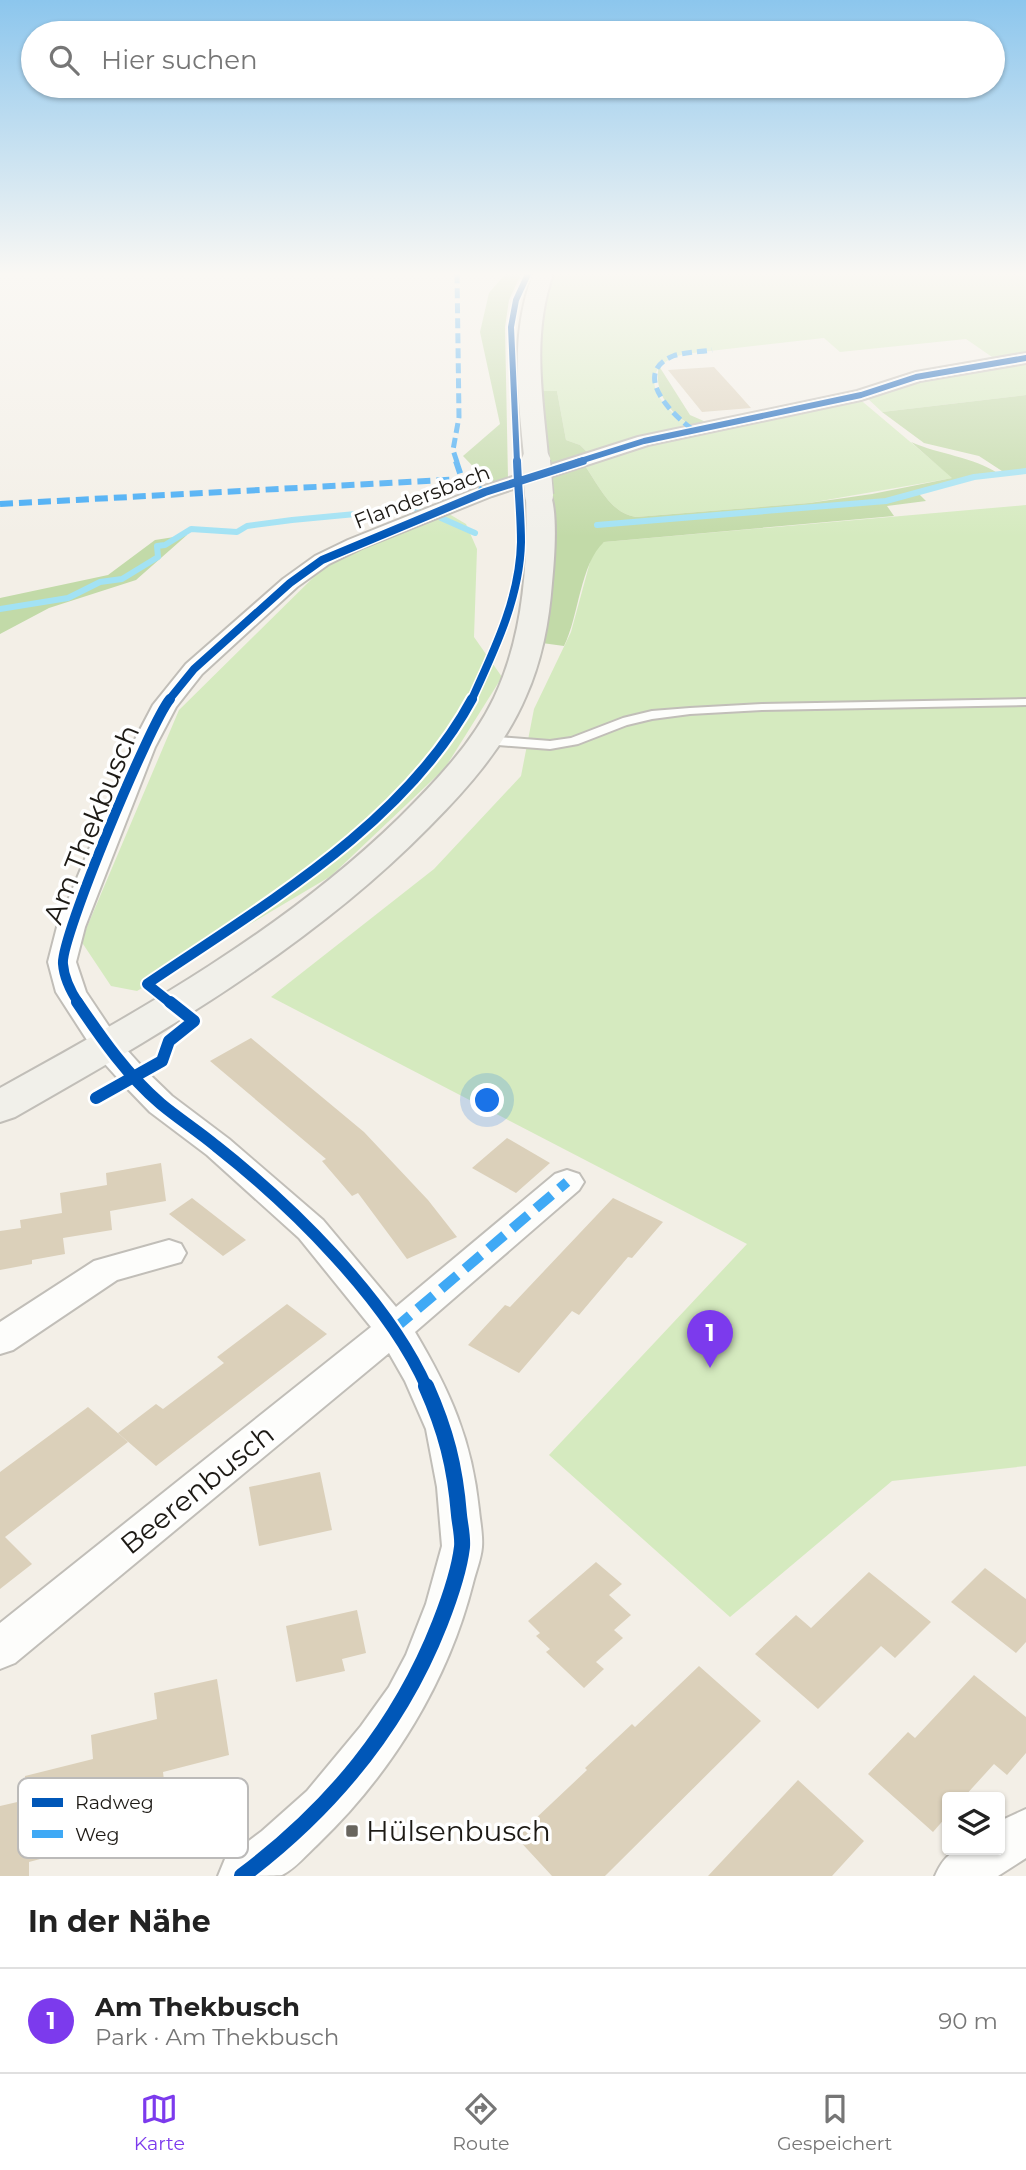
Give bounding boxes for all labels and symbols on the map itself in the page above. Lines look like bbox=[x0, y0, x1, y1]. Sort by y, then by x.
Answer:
street label: Flandersbach bbox=[350, 459, 493, 534]
street label: Am Thekbusch bbox=[36, 719, 146, 929]
your location bbox=[470, 1083, 504, 1117]
pin: 1 bbox=[687, 1310, 733, 1368]
street label: Beerenbusch bbox=[113, 1417, 281, 1561]
legend bbox=[18, 1778, 248, 1858]
text: Radweg bbox=[75, 1791, 154, 1814]
place label: Hülsenbusch bbox=[366, 1814, 551, 1848]
text: Weg bbox=[75, 1823, 120, 1846]
marker: Hülsenbusch bbox=[344, 1823, 360, 1839]

